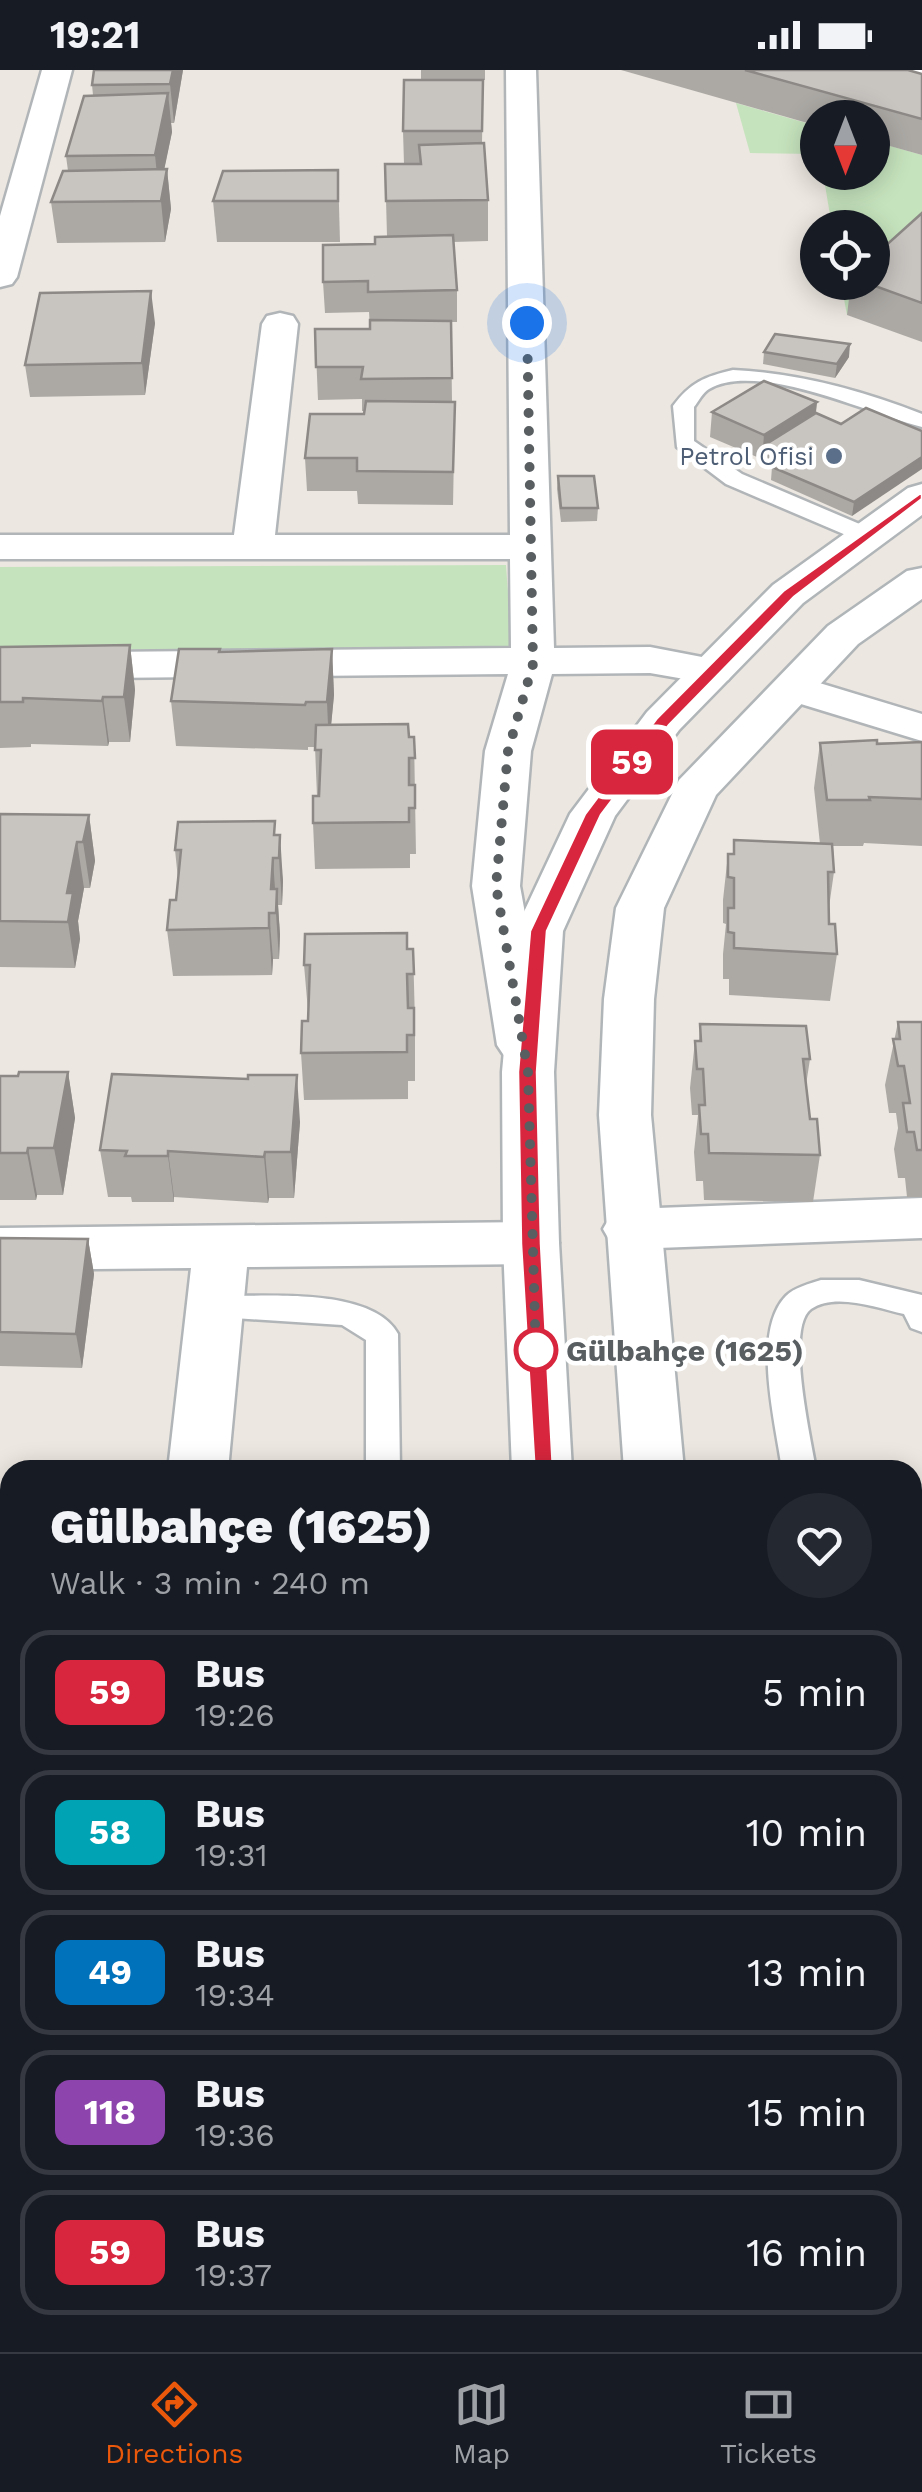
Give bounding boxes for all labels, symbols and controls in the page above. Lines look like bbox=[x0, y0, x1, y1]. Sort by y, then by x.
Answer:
text: 19:21 bbox=[50, 13, 140, 57]
north arrow bbox=[800, 100, 890, 190]
map controls bbox=[800, 100, 890, 300]
button: locate bbox=[800, 210, 890, 300]
your location bbox=[502, 298, 552, 348]
place label: Petrol Ofisi bbox=[679, 442, 814, 471]
marker: Petrol Ofisi bbox=[823, 445, 845, 467]
line badge: 59 bbox=[587, 730, 677, 794]
text: 59 bbox=[611, 741, 653, 783]
marker: Gülbahçe (1625) bbox=[515, 1329, 557, 1371]
place label: Gülbahçe (1625) bbox=[566, 1333, 804, 1368]
button: heart bbox=[767, 1493, 872, 1598]
text: Gülbahçe (1625) bbox=[50, 1498, 433, 1555]
text: Walk · 3 min · 240 m bbox=[50, 1564, 370, 1602]
text: Bus bbox=[195, 1652, 265, 1696]
text: 59 bbox=[89, 1671, 131, 1713]
text: 5 min bbox=[762, 1671, 867, 1715]
text: 19:26 bbox=[195, 1696, 275, 1734]
text: Bus bbox=[195, 1792, 265, 1836]
text: 58 bbox=[89, 1811, 131, 1853]
text: 10 min bbox=[746, 1811, 867, 1855]
text: 19:31 bbox=[195, 1836, 268, 1874]
text: Bus bbox=[195, 1932, 265, 1976]
text: 49 bbox=[88, 1951, 132, 1993]
text: 13 min bbox=[747, 1951, 867, 1995]
text: 19:34 bbox=[195, 1976, 275, 2014]
text: Bus bbox=[195, 2072, 265, 2116]
text: 118 bbox=[84, 2091, 136, 2133]
text: 15 min bbox=[747, 2091, 867, 2135]
text: 19:36 bbox=[195, 2116, 275, 2154]
text: Bus bbox=[195, 2212, 265, 2256]
text: 59 bbox=[89, 2231, 131, 2273]
text: 16 min bbox=[746, 2231, 867, 2275]
text: 19:37 bbox=[195, 2256, 272, 2294]
tab: Directions bbox=[105, 2377, 243, 2470]
tab: Map bbox=[453, 2377, 510, 2470]
tab: Tickets bbox=[720, 2377, 817, 2470]

